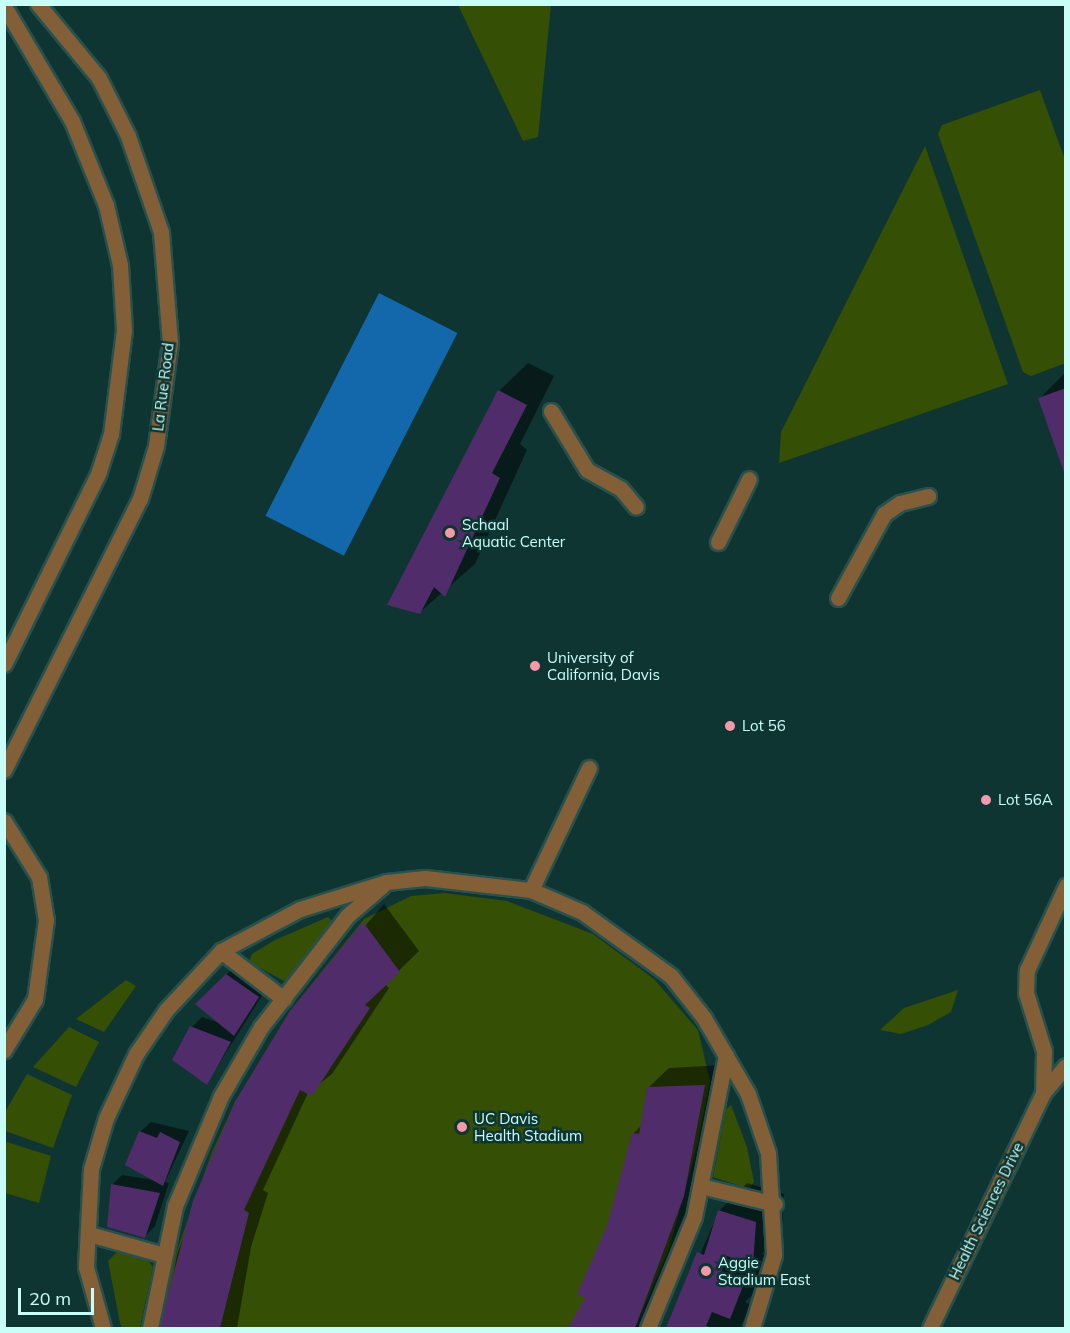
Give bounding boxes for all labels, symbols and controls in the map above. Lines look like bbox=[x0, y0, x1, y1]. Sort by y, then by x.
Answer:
street label: La Rue Road bbox=[149, 342, 177, 432]
place label: Schaal Aquatic Center bbox=[462, 515, 565, 550]
marker: Schaal Aquatic Center bbox=[443, 526, 457, 540]
place label: University of California, Davis bbox=[547, 648, 660, 683]
marker: University of California, Davis bbox=[528, 659, 542, 673]
place label: Lot 56 bbox=[742, 717, 786, 735]
marker: Lot 56 bbox=[723, 719, 737, 733]
place label: Lot 56A bbox=[998, 791, 1053, 809]
marker: Lot 56A bbox=[979, 793, 993, 807]
place label: UC Davis Health Stadium bbox=[474, 1109, 582, 1144]
marker: UC Davis Health Stadium bbox=[455, 1120, 469, 1134]
street label: Health Sciences Drive bbox=[945, 1139, 1027, 1283]
place label: Aggie Stadium East bbox=[718, 1253, 810, 1288]
marker: Aggie Stadium East bbox=[699, 1264, 713, 1278]
scale bar bbox=[21, 1276, 98, 1314]
text: 20 m bbox=[29, 1287, 71, 1310]

